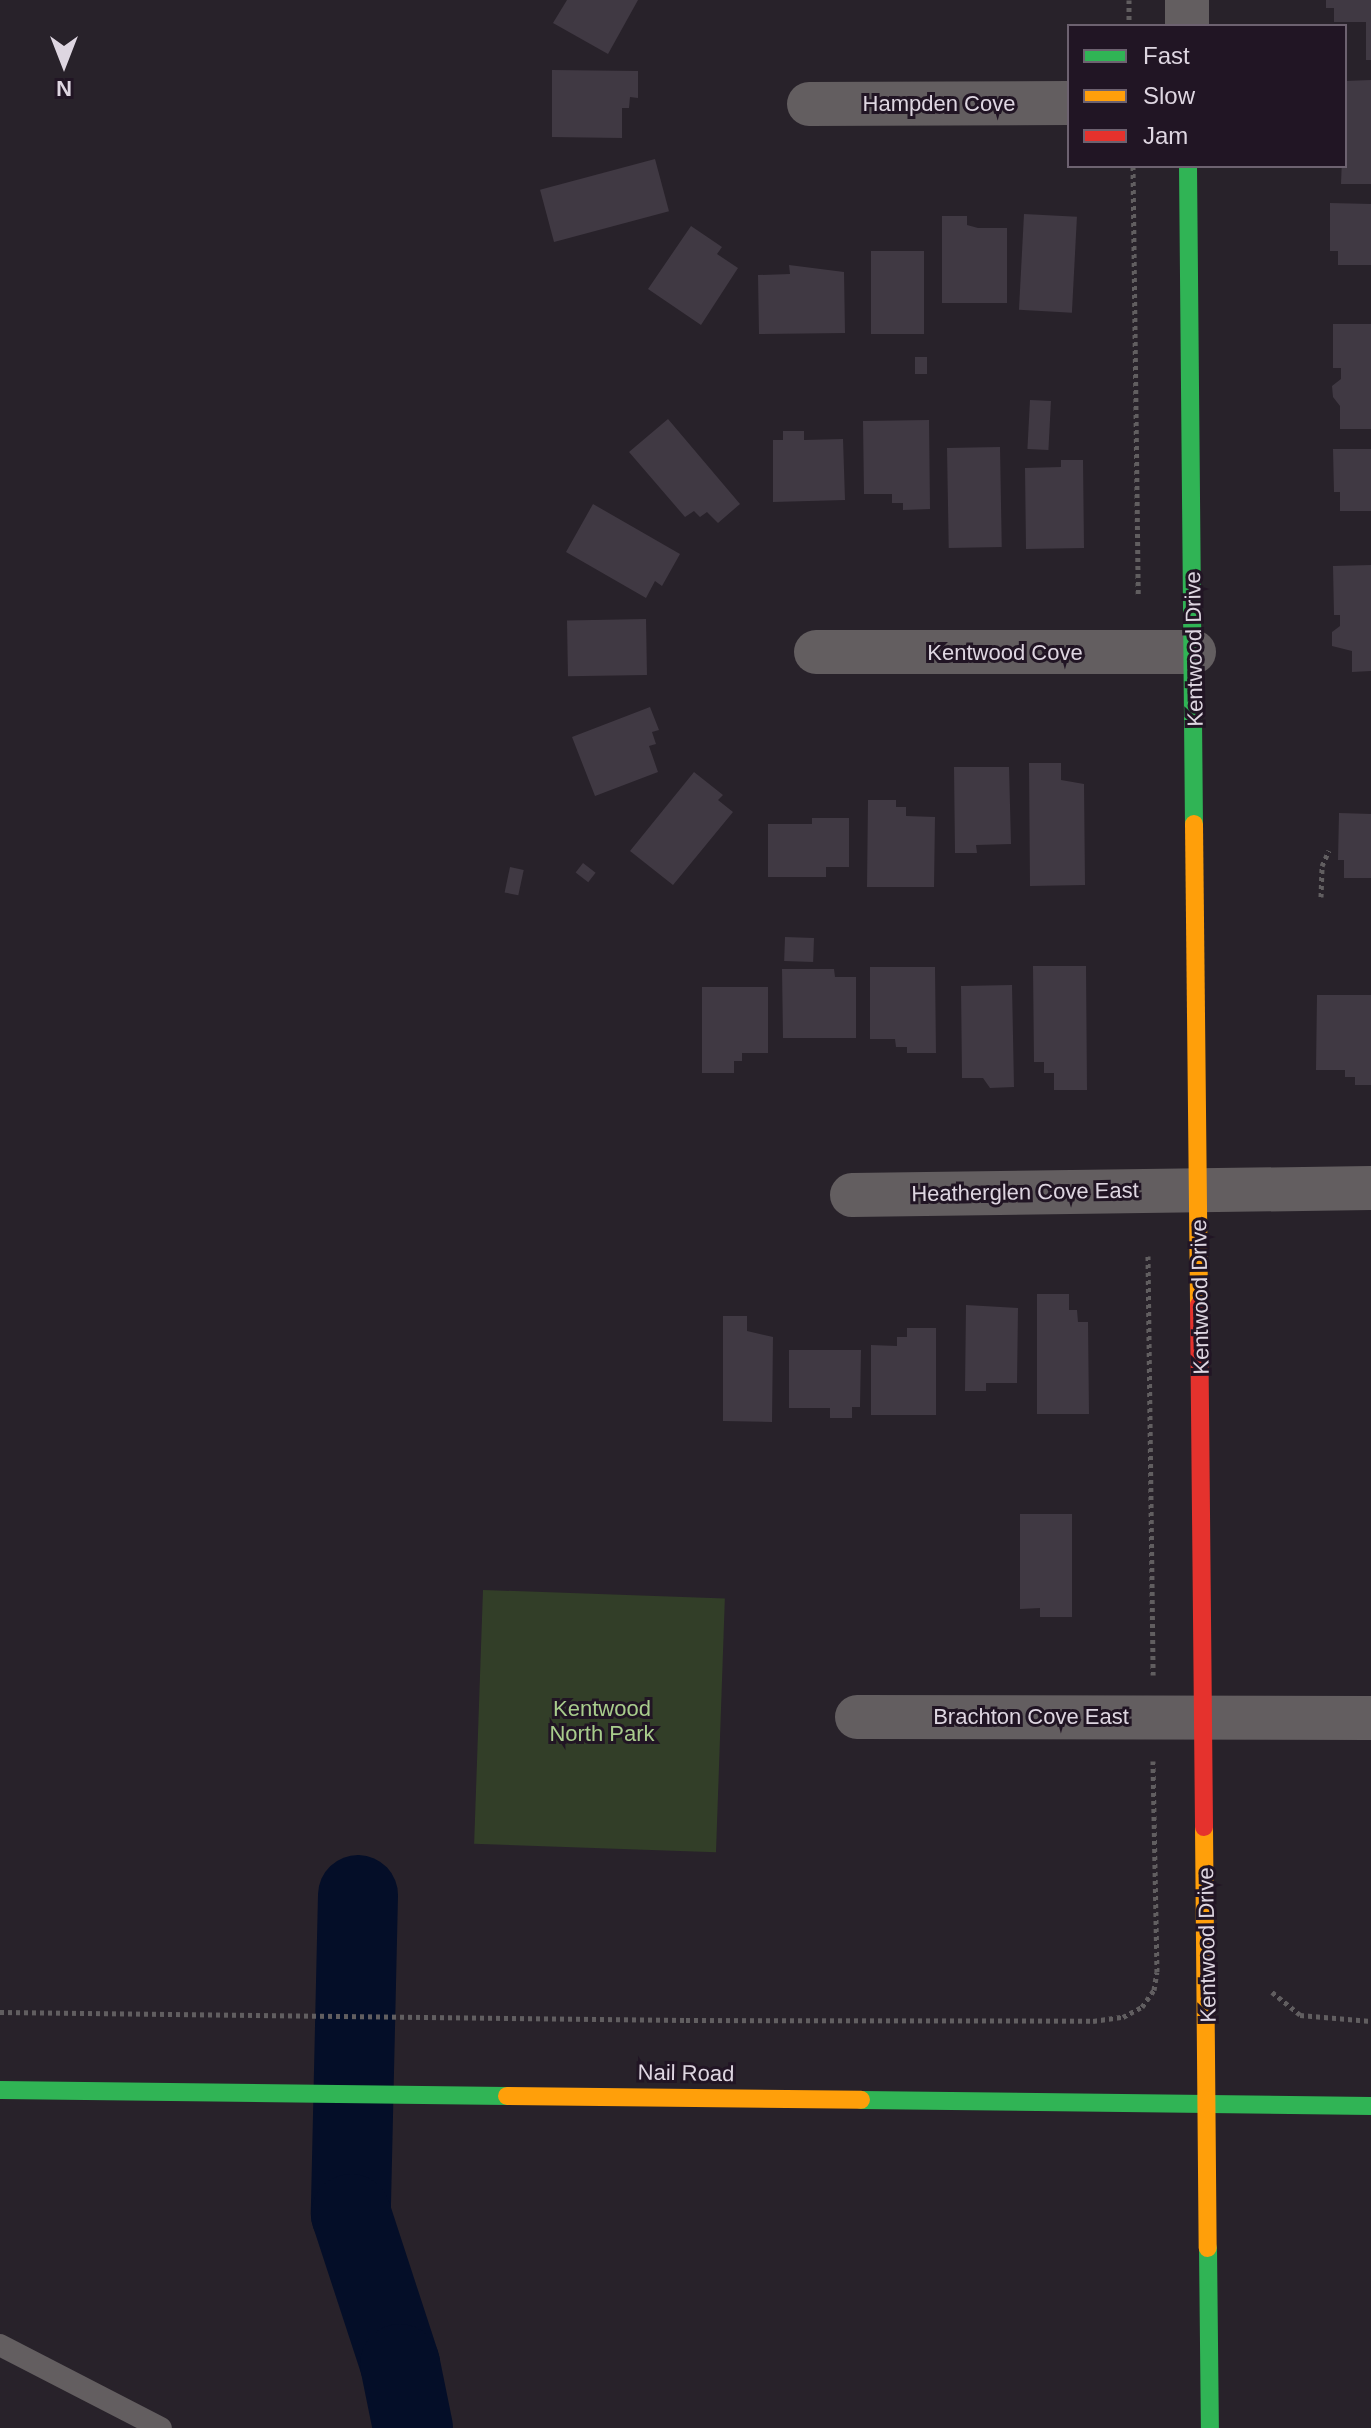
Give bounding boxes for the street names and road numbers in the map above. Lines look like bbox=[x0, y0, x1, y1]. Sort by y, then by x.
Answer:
street label: Hampden Cove bbox=[863, 91, 1015, 117]
street label: Kentwood Drive bbox=[1179, 571, 1209, 727]
street label: Kentwood Cove bbox=[927, 640, 1083, 666]
street label: Heatherglen Cove East bbox=[911, 1177, 1139, 1207]
street label: Kentwood Drive bbox=[1185, 1219, 1215, 1375]
street label: Brachton Cove East bbox=[933, 1704, 1129, 1730]
street label: Kentwood Drive bbox=[1192, 1867, 1222, 2023]
street label: Nail Road bbox=[637, 2059, 735, 2087]

